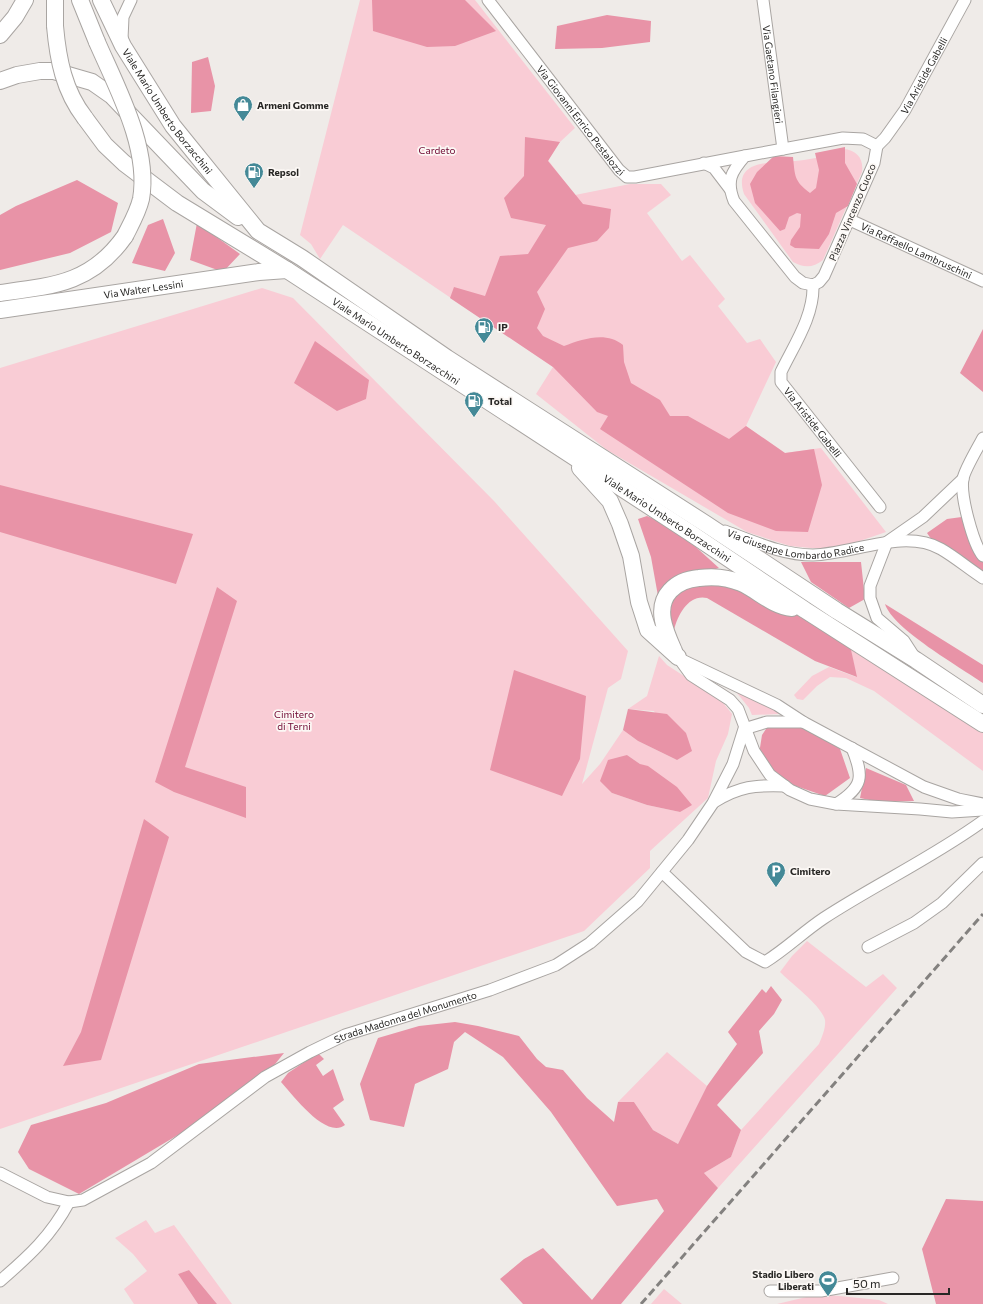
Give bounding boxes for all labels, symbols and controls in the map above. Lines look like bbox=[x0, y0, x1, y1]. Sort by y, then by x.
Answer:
street label: Via Gaetano Filangieri bbox=[760, 24, 786, 124]
street label: Via Aristide Gabelli bbox=[898, 35, 950, 116]
street label: Viale Mario Umberto Borzacchini bbox=[120, 46, 215, 176]
street label: Via Giovanni Enrico Pestalozzi bbox=[535, 63, 627, 178]
shop icon: Armeni Gomme bbox=[232, 94, 254, 122]
place label: Armeni Gomme bbox=[257, 99, 329, 111]
park label: Cardeto bbox=[419, 144, 455, 156]
fuel station icon: Repsol bbox=[243, 161, 265, 189]
street label: Piazza Vincenzo Cuoco bbox=[826, 162, 878, 262]
place label: Repsol bbox=[268, 166, 299, 178]
street label: Via Raffaello Lambruschini bbox=[859, 220, 974, 281]
street label: Via Walter Lessini bbox=[103, 277, 184, 301]
street label: Viale Mario Umberto Borzacchini bbox=[330, 295, 462, 387]
fuel station icon: IP bbox=[473, 316, 495, 344]
place label: IP bbox=[498, 321, 508, 333]
street label: Via Aristide Gabelli bbox=[782, 385, 844, 460]
fuel station icon: Total bbox=[463, 390, 485, 418]
place label: Total bbox=[488, 395, 512, 407]
street label: Viale Mario Umberto Borzacchini bbox=[601, 472, 733, 564]
street label: Via Giuseppe Lombardo Radice bbox=[725, 526, 865, 561]
park label: Cimitero di Terni bbox=[274, 708, 314, 732]
parking icon: Cimitero bbox=[765, 860, 787, 888]
place label: Cimitero bbox=[790, 865, 831, 877]
street label: Strada Madonna del Monumento bbox=[332, 988, 478, 1046]
place label: Stadio Libero Liberati bbox=[752, 1268, 814, 1292]
sports icon: Stadio Libero Liberati bbox=[817, 1269, 839, 1297]
scale bar bbox=[847, 1270, 949, 1296]
text: 50 m bbox=[853, 1276, 881, 1290]

